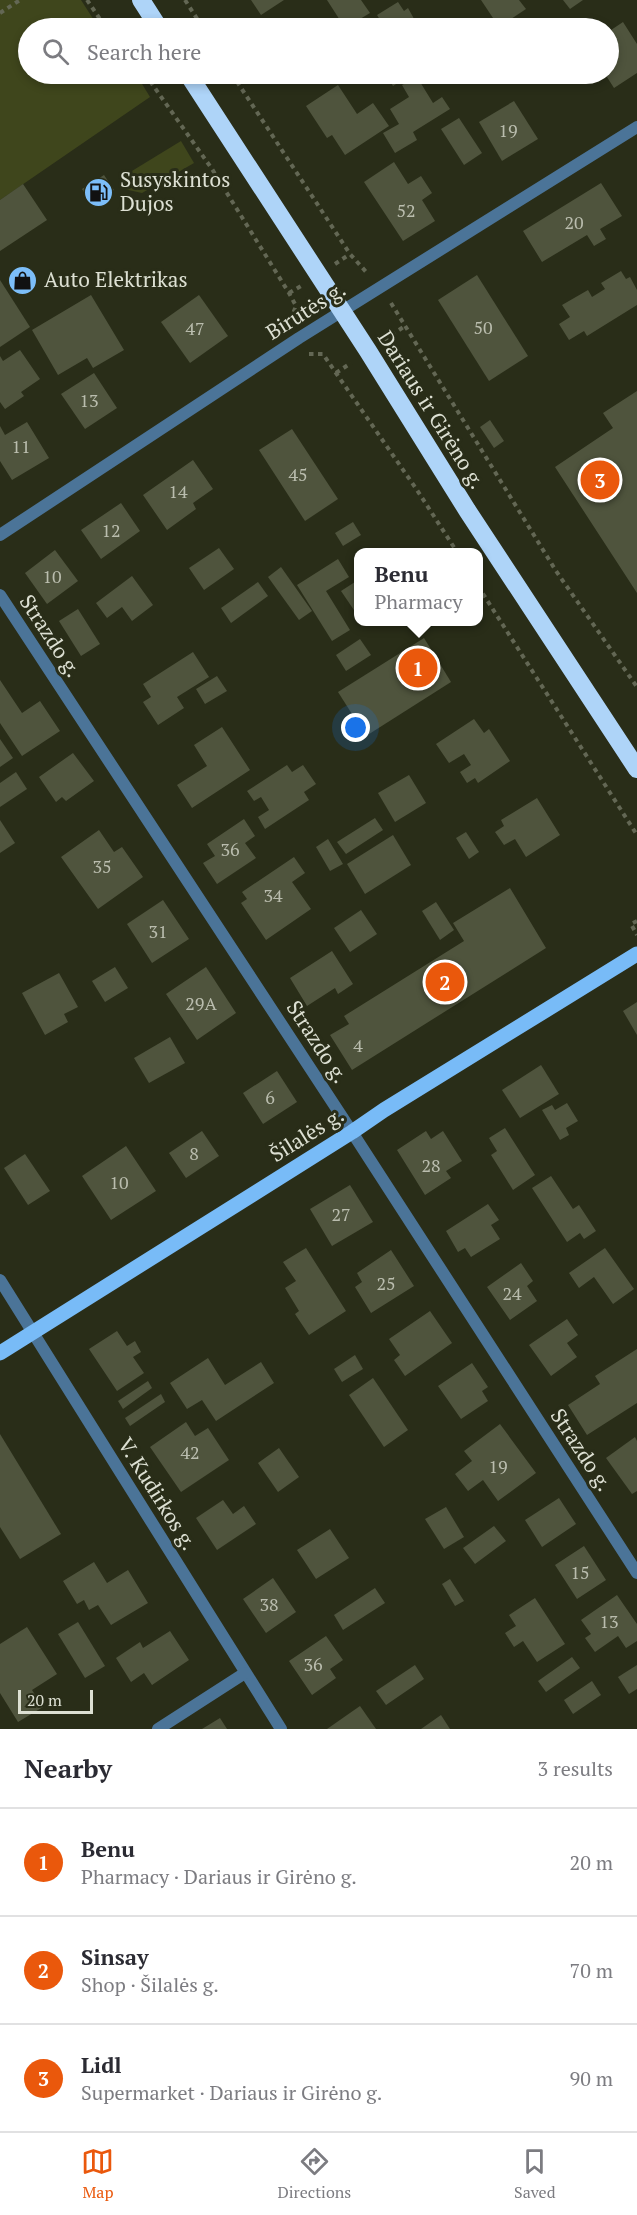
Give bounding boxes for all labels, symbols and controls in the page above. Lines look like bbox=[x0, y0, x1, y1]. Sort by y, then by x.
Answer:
search box bbox=[18, 18, 619, 84]
icon: search bbox=[39, 35, 72, 68]
text: Search here bbox=[87, 37, 201, 66]
house number: 19 bbox=[498, 118, 518, 142]
place label: Susyskintos Dujos bbox=[120, 165, 230, 217]
fuel station icon: Susyskintos Dujos bbox=[83, 176, 115, 208]
house number: 52 bbox=[396, 198, 416, 222]
house number: 20 bbox=[564, 210, 584, 234]
shop icon: Auto Elektrikas bbox=[7, 264, 39, 296]
place label: Auto Elektrikas bbox=[44, 265, 188, 293]
street label: Birutės g. bbox=[260, 275, 351, 346]
house number: 50 bbox=[473, 315, 493, 339]
house number: 47 bbox=[185, 316, 205, 340]
street label: Dariaus ir Girėno g. bbox=[372, 325, 492, 494]
house number: 13 bbox=[79, 388, 99, 412]
house number: 11 bbox=[11, 434, 31, 458]
pin: 3 bbox=[580, 458, 620, 502]
house number: 45 bbox=[288, 462, 308, 486]
house number: 14 bbox=[168, 479, 188, 503]
house number: 12 bbox=[101, 518, 121, 542]
popup bbox=[354, 548, 483, 626]
text: Benu bbox=[374, 559, 428, 588]
house number: 10 bbox=[42, 564, 62, 588]
text: Pharmacy bbox=[374, 588, 463, 615]
street label: Strazdo g. bbox=[14, 589, 88, 682]
pin: 1 bbox=[398, 646, 438, 690]
your location bbox=[341, 713, 370, 742]
house number: 36 bbox=[220, 837, 240, 861]
house number: 35 bbox=[92, 854, 112, 878]
house number: 34 bbox=[263, 883, 283, 907]
house number: 31 bbox=[148, 919, 168, 943]
pin: 2 bbox=[426, 960, 464, 1004]
house number: 29A bbox=[185, 991, 217, 1015]
street label: Strazdo g. bbox=[281, 995, 355, 1088]
house number: 4 bbox=[353, 1033, 363, 1057]
house number: 6 bbox=[265, 1085, 275, 1109]
street label: Šilalės g. bbox=[264, 1100, 349, 1168]
house number: 8 bbox=[189, 1141, 199, 1165]
house number: 28 bbox=[421, 1153, 441, 1177]
house number: 10 bbox=[109, 1170, 129, 1194]
house number: 27 bbox=[331, 1202, 351, 1226]
house number: 25 bbox=[376, 1271, 396, 1295]
house number: 24 bbox=[502, 1281, 522, 1305]
street label: Strazdo g. bbox=[545, 1403, 619, 1496]
street label: V. Kudirkos g. bbox=[112, 1432, 204, 1555]
house number: 42 bbox=[180, 1440, 200, 1464]
house number: 19 bbox=[488, 1454, 508, 1478]
house number: 15 bbox=[570, 1560, 590, 1584]
house number: 38 bbox=[259, 1592, 279, 1616]
house number: 13 bbox=[599, 1609, 619, 1633]
house number: 36 bbox=[303, 1652, 323, 1676]
scale bar bbox=[18, 1687, 93, 1714]
text: 20 m bbox=[27, 1689, 62, 1711]
text: Nearby bbox=[24, 1751, 112, 1785]
text: 3 results bbox=[538, 1755, 613, 1782]
text: Benu bbox=[81, 1834, 135, 1863]
text: 1 bbox=[38, 1849, 49, 1876]
text: 20 m bbox=[570, 1849, 613, 1876]
text: Pharmacy · Dariaus ir Girėno g. bbox=[81, 1863, 357, 1890]
text: Sinsay bbox=[81, 1942, 149, 1971]
text: 2 bbox=[38, 1957, 49, 1984]
text: 70 m bbox=[570, 1957, 613, 1984]
text: Shop · Šilalės g. bbox=[81, 1971, 219, 1998]
text: Lidl bbox=[81, 2050, 122, 2079]
text: 3 bbox=[38, 2065, 49, 2092]
text: 90 m bbox=[570, 2065, 613, 2092]
text: Supermarket · Dariaus ir Girėno g. bbox=[81, 2079, 382, 2106]
tab: Map bbox=[81, 2145, 114, 2203]
tab: Directions bbox=[277, 2145, 351, 2203]
tab: Saved bbox=[514, 2145, 556, 2203]

